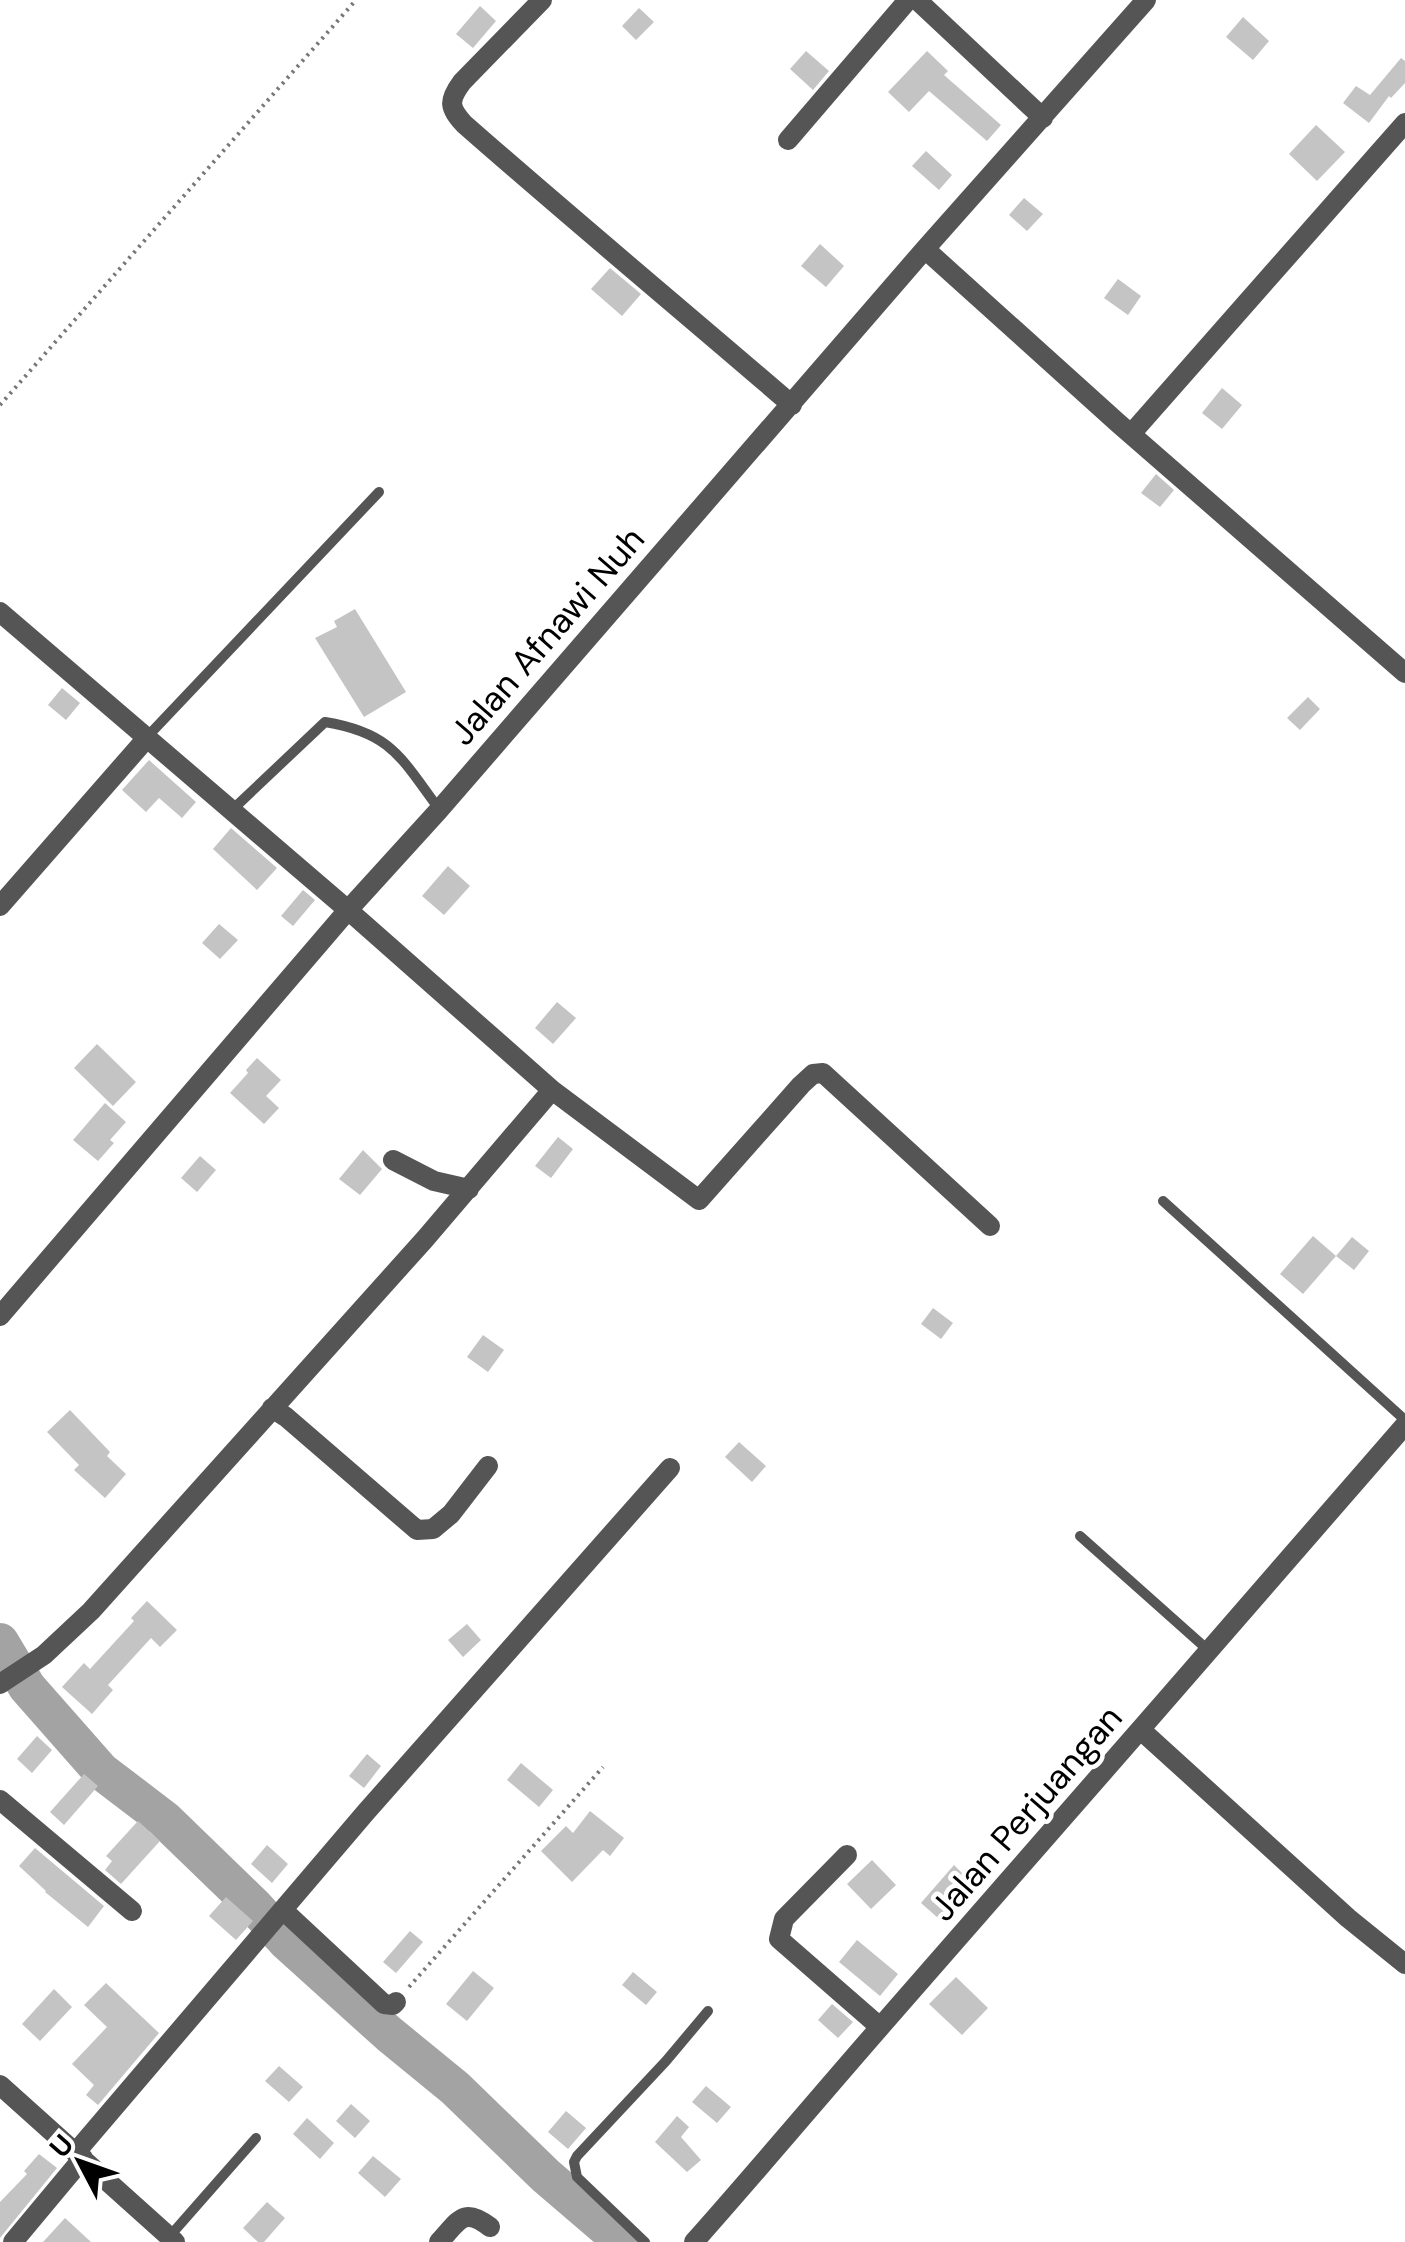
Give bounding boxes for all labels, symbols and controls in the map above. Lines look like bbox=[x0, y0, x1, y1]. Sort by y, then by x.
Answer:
street label: Jalan Afnawi Nuh bbox=[439, 517, 655, 755]
street label: Jalan Perjuangan bbox=[920, 1696, 1132, 1930]
north arrow bbox=[30, 2112, 130, 2212]
text: U bbox=[41, 2127, 82, 2165]

